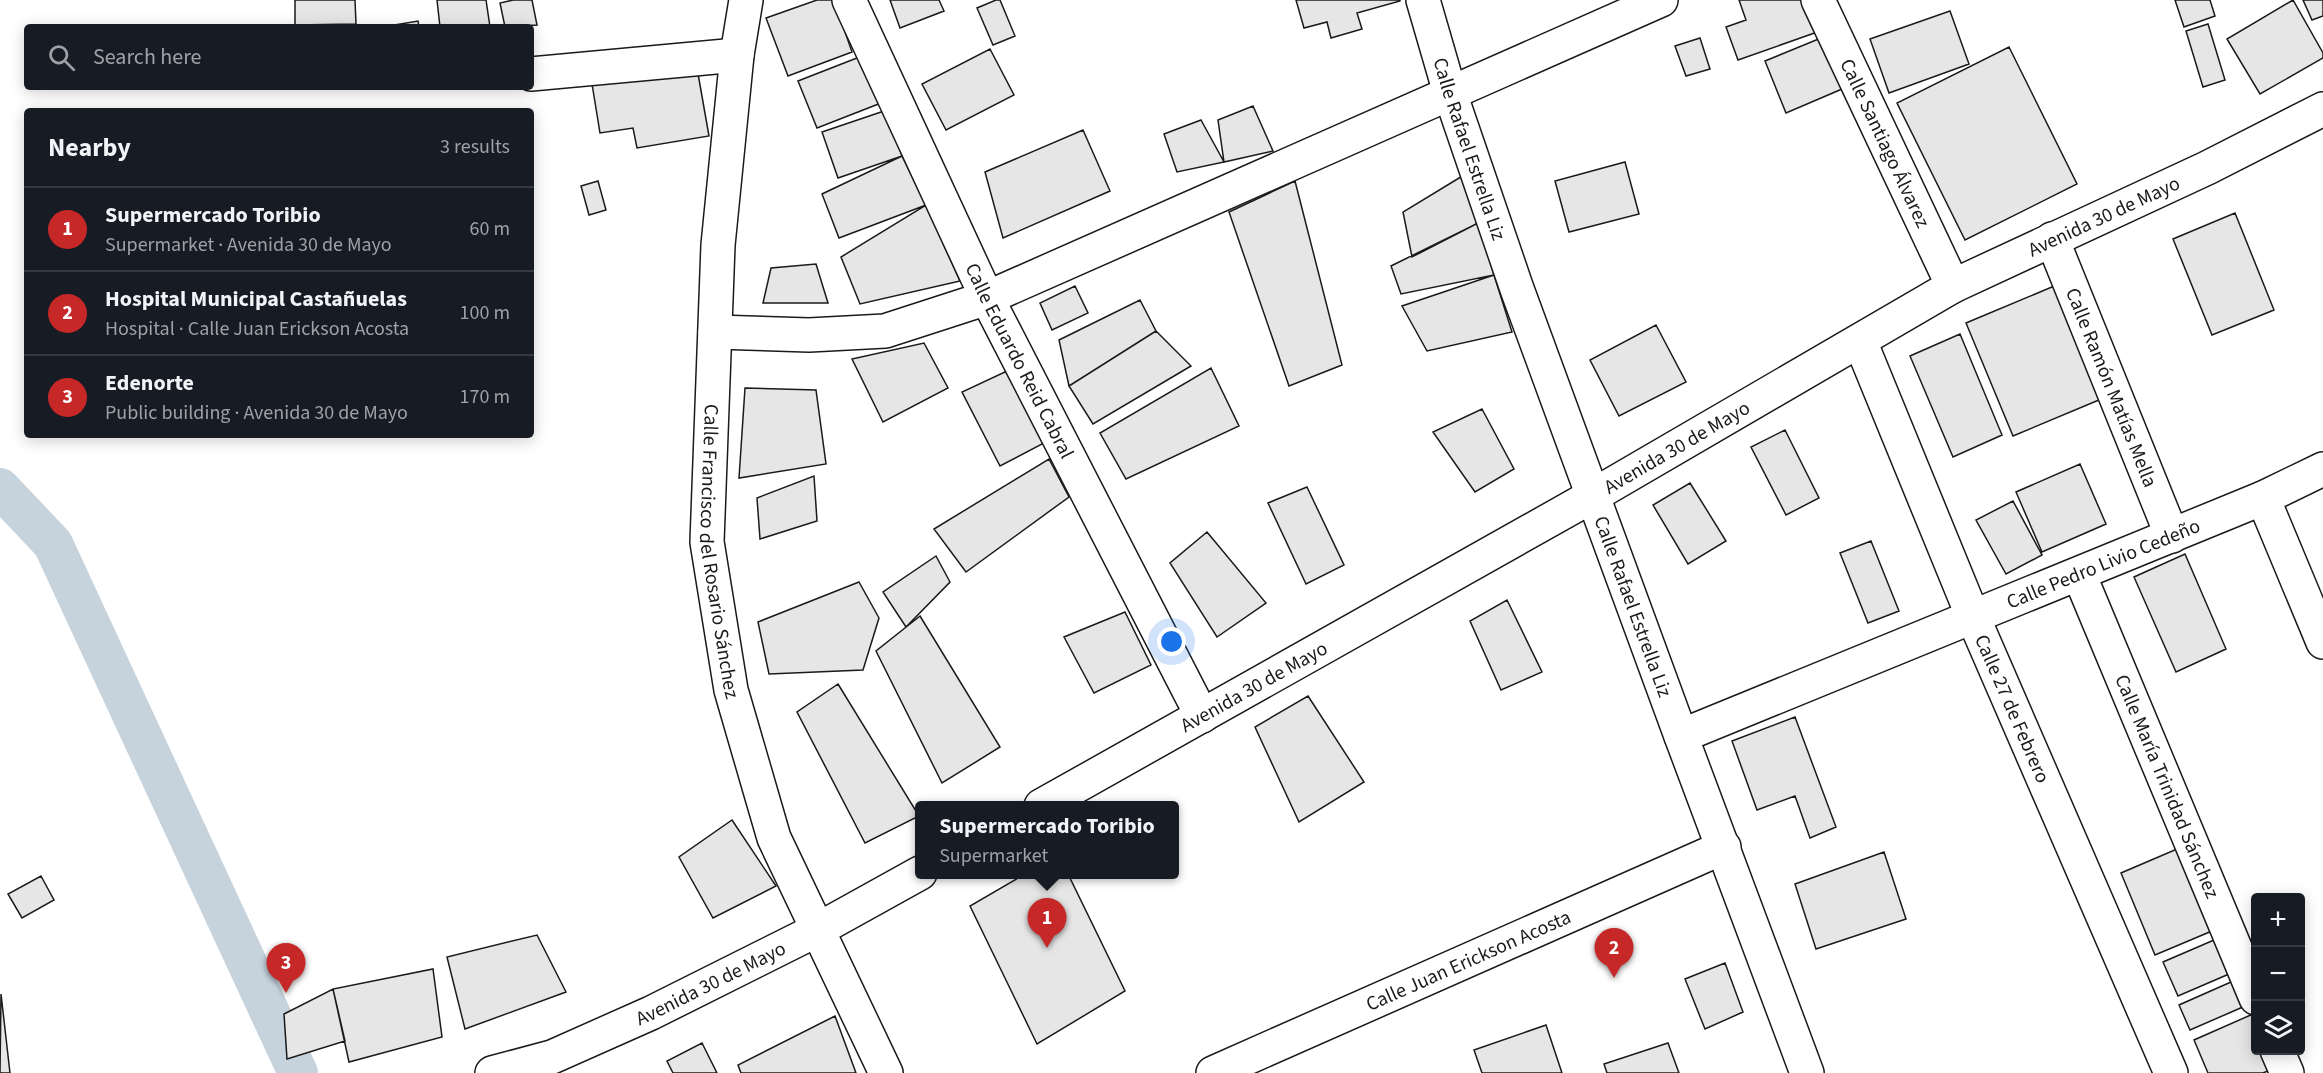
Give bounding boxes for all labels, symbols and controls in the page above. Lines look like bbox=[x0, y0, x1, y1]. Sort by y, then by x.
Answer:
search box bbox=[24, 24, 534, 90]
icon: search bbox=[45, 41, 78, 74]
text: Search here bbox=[93, 41, 201, 73]
street label: Calle Rafael Estrella Liz bbox=[1425, 54, 1512, 244]
street label: Calle Santiago Álvarez bbox=[1833, 54, 1936, 233]
text: Nearby bbox=[48, 129, 131, 166]
text: 3 results bbox=[440, 133, 510, 161]
street label: Avenida 30 de Mayo bbox=[2024, 170, 2185, 264]
text: Supermercado Toribio bbox=[105, 199, 321, 231]
text: 1 bbox=[62, 215, 73, 243]
text: 60 m bbox=[470, 215, 510, 243]
text: Supermarket · Avenida 30 de Mayo bbox=[105, 231, 392, 259]
street label: Calle Eduardo Reid Cabral bbox=[958, 259, 1080, 464]
text: Hospital Municipal Castañuelas bbox=[105, 283, 407, 315]
street label: Calle Ramón Matías Mella bbox=[2058, 284, 2164, 492]
text: 2 bbox=[62, 299, 73, 327]
text: 100 m bbox=[460, 299, 510, 327]
text: Hospital · Calle Juan Erickson Acosta bbox=[105, 315, 409, 343]
text: Edenorte bbox=[105, 367, 194, 399]
text: 3 bbox=[62, 383, 73, 411]
text: 170 m bbox=[460, 383, 510, 411]
street label: Avenida 30 de Mayo bbox=[1599, 394, 1755, 501]
text: Public building · Avenida 30 de Mayo bbox=[105, 399, 408, 427]
street label: Calle Francisco del Rosario Sánchez bbox=[692, 404, 746, 702]
street label: Calle Rafael Estrella Liz bbox=[1586, 512, 1679, 701]
street label: Calle Pedro Livio Cedeño bbox=[2002, 512, 2205, 616]
your location bbox=[1157, 627, 1186, 656]
street label: Calle 27 de Febrero bbox=[1967, 630, 2056, 788]
street label: Avenida 30 de Mayo bbox=[1176, 635, 1333, 740]
street label: Calle María Trinidad Sánchez bbox=[2107, 670, 2226, 903]
popup bbox=[915, 801, 1179, 879]
text: Supermercado Toribio bbox=[939, 810, 1155, 842]
text: Supermarket bbox=[939, 842, 1048, 870]
map controls bbox=[2251, 893, 2305, 1055]
button: + bbox=[2251, 893, 2305, 947]
pin: 1 bbox=[1028, 898, 1066, 948]
street label: Calle Juan Erickson Acosta bbox=[1362, 903, 1576, 1019]
pin: 2 bbox=[1594, 928, 1634, 978]
street label: Avenida 30 de Mayo bbox=[631, 935, 791, 1033]
pin: 3 bbox=[266, 944, 306, 993]
button: − bbox=[2251, 947, 2305, 1001]
button: layers bbox=[2251, 1001, 2305, 1055]

